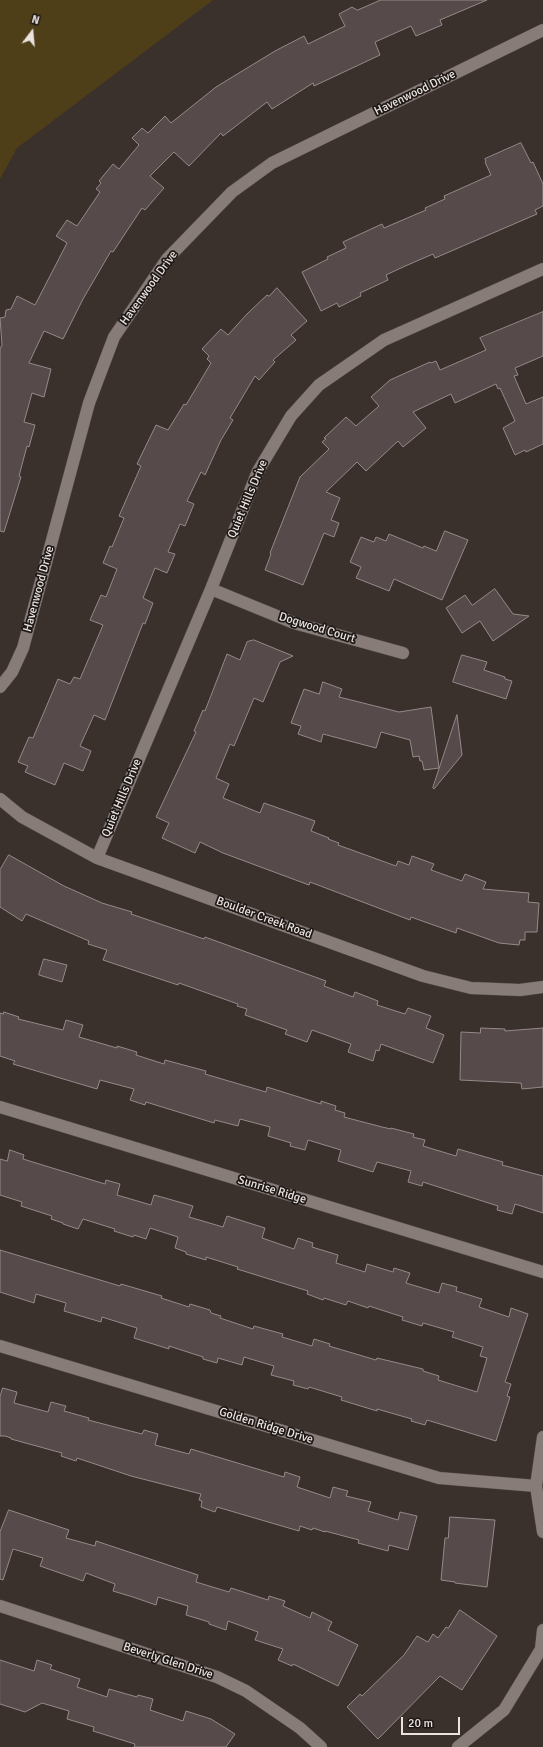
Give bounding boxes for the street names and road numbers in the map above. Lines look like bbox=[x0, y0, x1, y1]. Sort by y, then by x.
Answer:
street label: Havenwood Drive bbox=[372, 67, 458, 119]
street label: Havenwood Drive bbox=[117, 248, 181, 328]
street label: Quiet Hills Drive bbox=[225, 458, 271, 540]
street label: Havenwood Drive bbox=[21, 544, 57, 634]
street label: Dogwood Court bbox=[277, 610, 357, 646]
street label: Quiet Hills Drive bbox=[99, 757, 145, 839]
street label: Boulder Creek Road bbox=[214, 894, 314, 942]
street label: Sunrise Ridge bbox=[236, 1173, 308, 1207]
street label: Golden Ridge Drive bbox=[217, 1405, 315, 1447]
street label: Beverly Glen Drive bbox=[121, 1640, 215, 1682]

